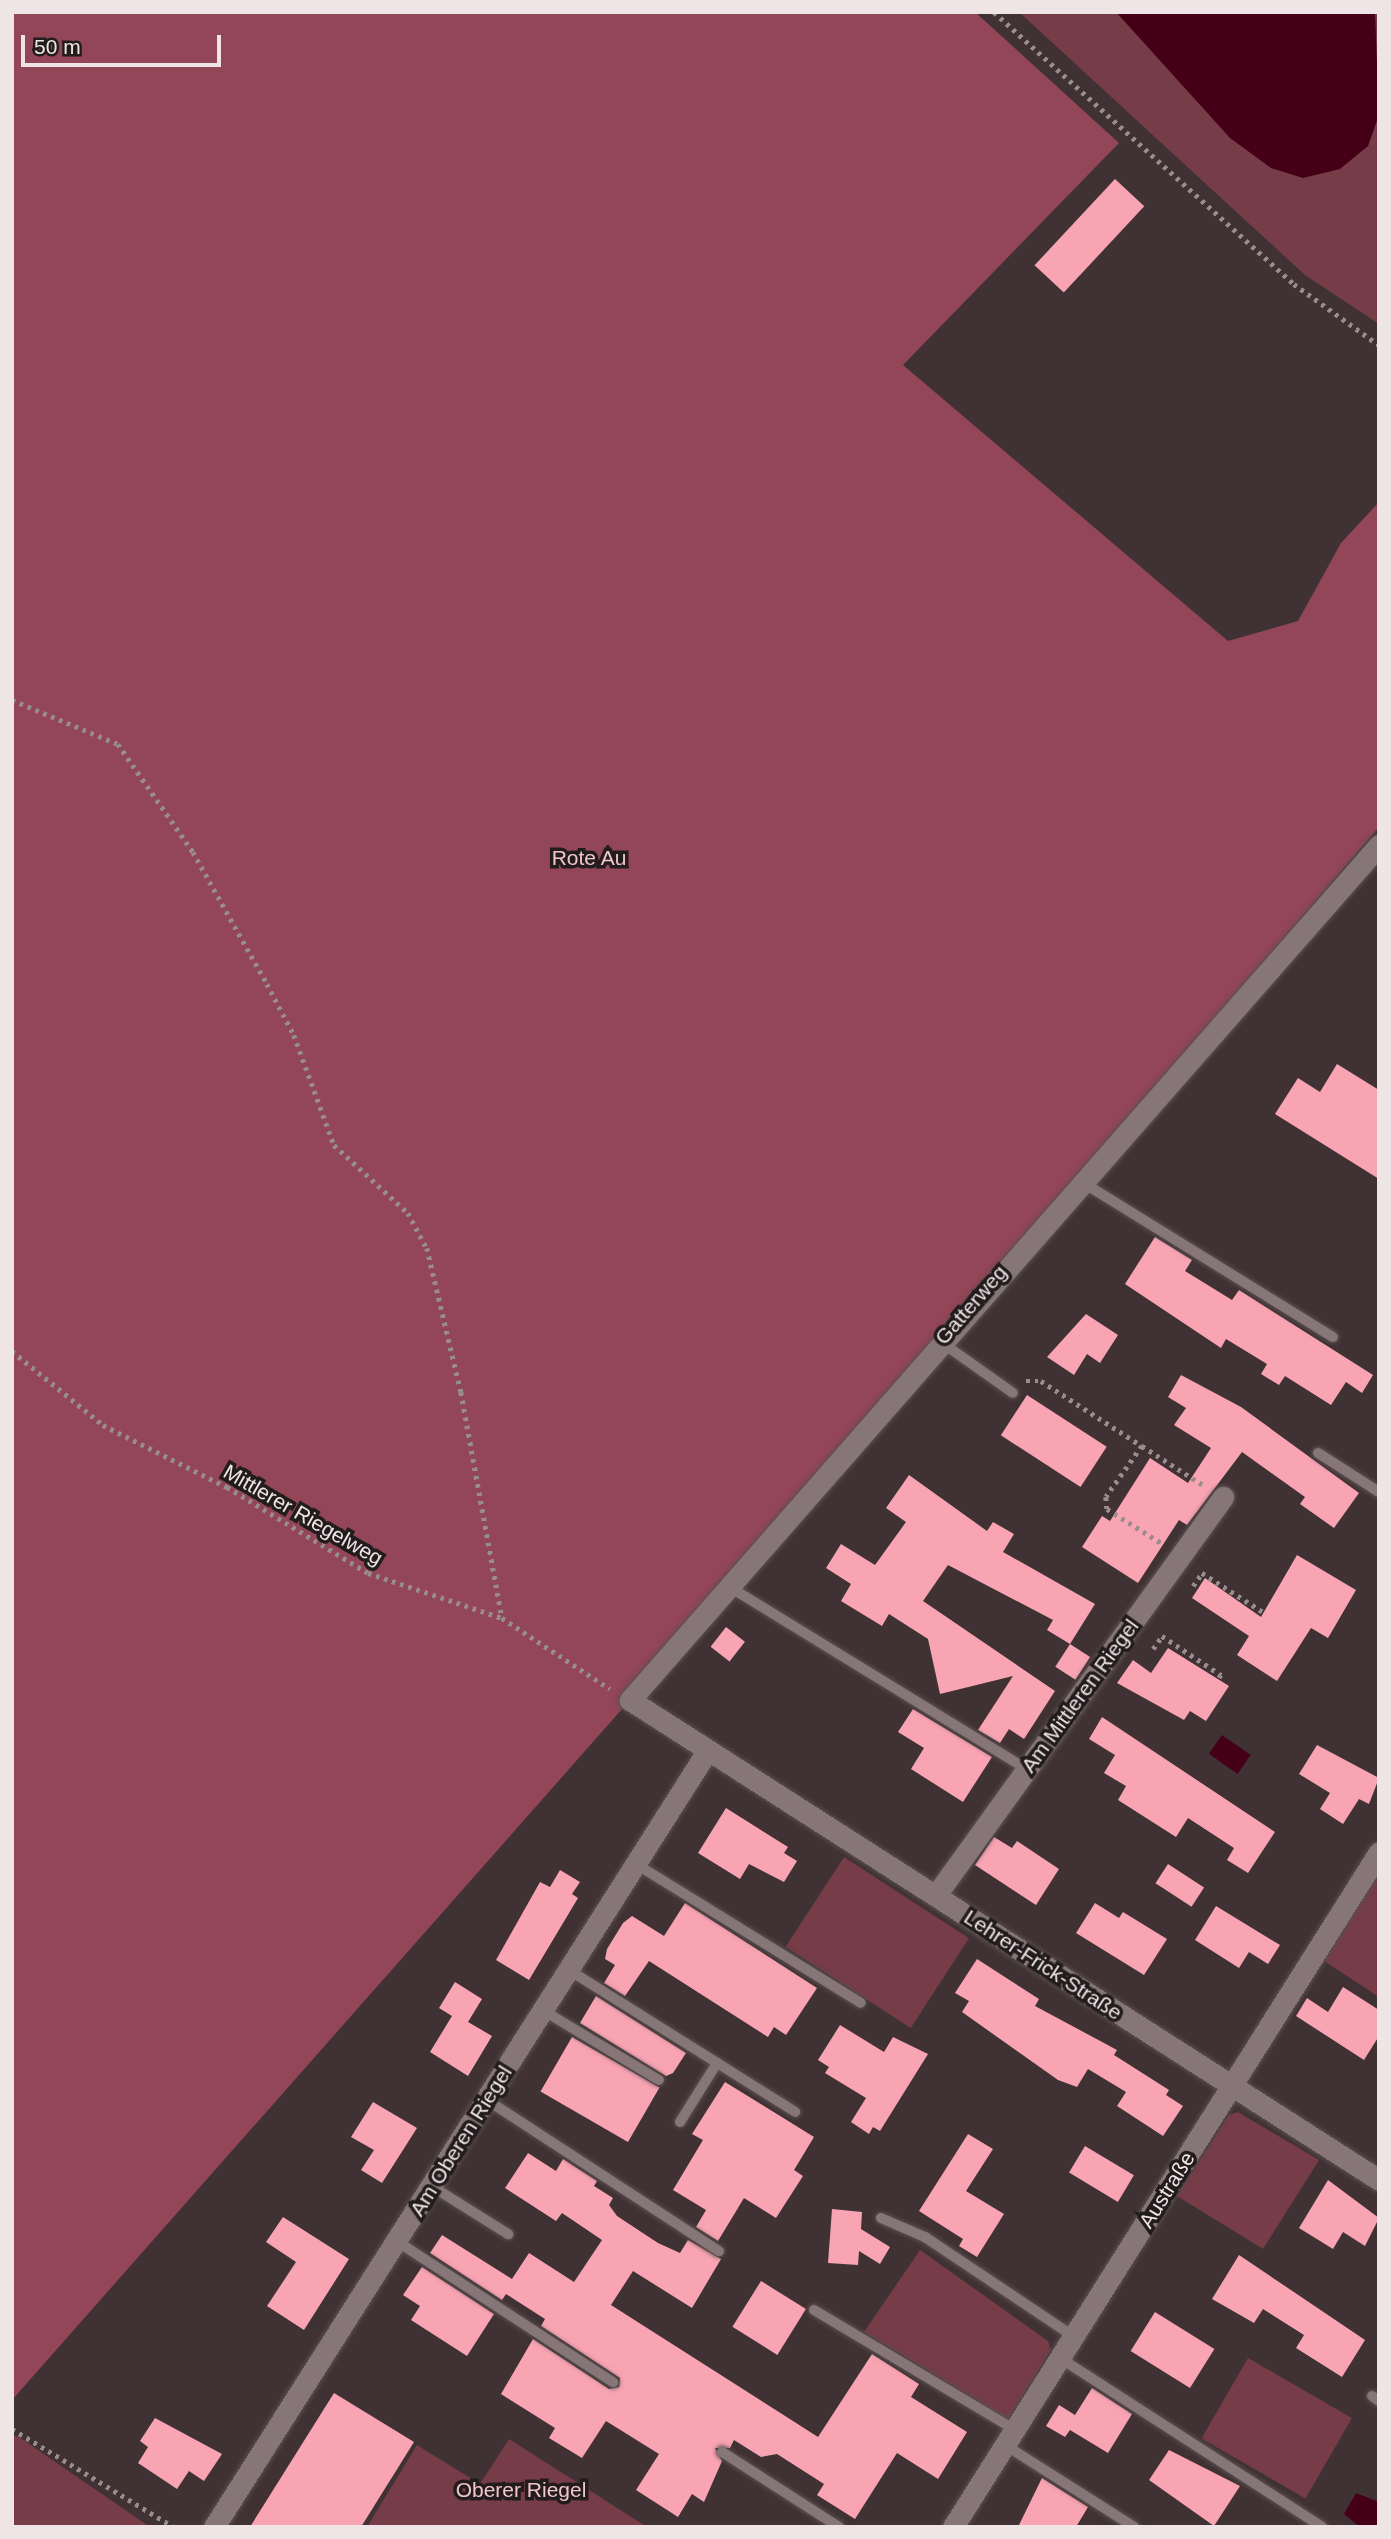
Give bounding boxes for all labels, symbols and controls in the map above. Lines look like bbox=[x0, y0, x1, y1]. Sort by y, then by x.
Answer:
scale bar bbox=[24, 21, 224, 65]
text: 50 m bbox=[34, 35, 81, 58]
park label: Rote Au bbox=[551, 845, 627, 871]
street label: Gatterweg bbox=[930, 1260, 1012, 1350]
street label: Mittlerer Riegelweg bbox=[219, 1459, 387, 1571]
street label: Am Mittleren Riegel bbox=[1016, 1614, 1144, 1778]
street label: Lehrer-Frick-Straße bbox=[959, 1905, 1127, 2025]
street label: Am Oberen Riegel bbox=[405, 2061, 517, 2221]
street label: Austraße bbox=[1134, 2147, 1200, 2233]
park label: Oberer Riegel bbox=[456, 2477, 586, 2503]

